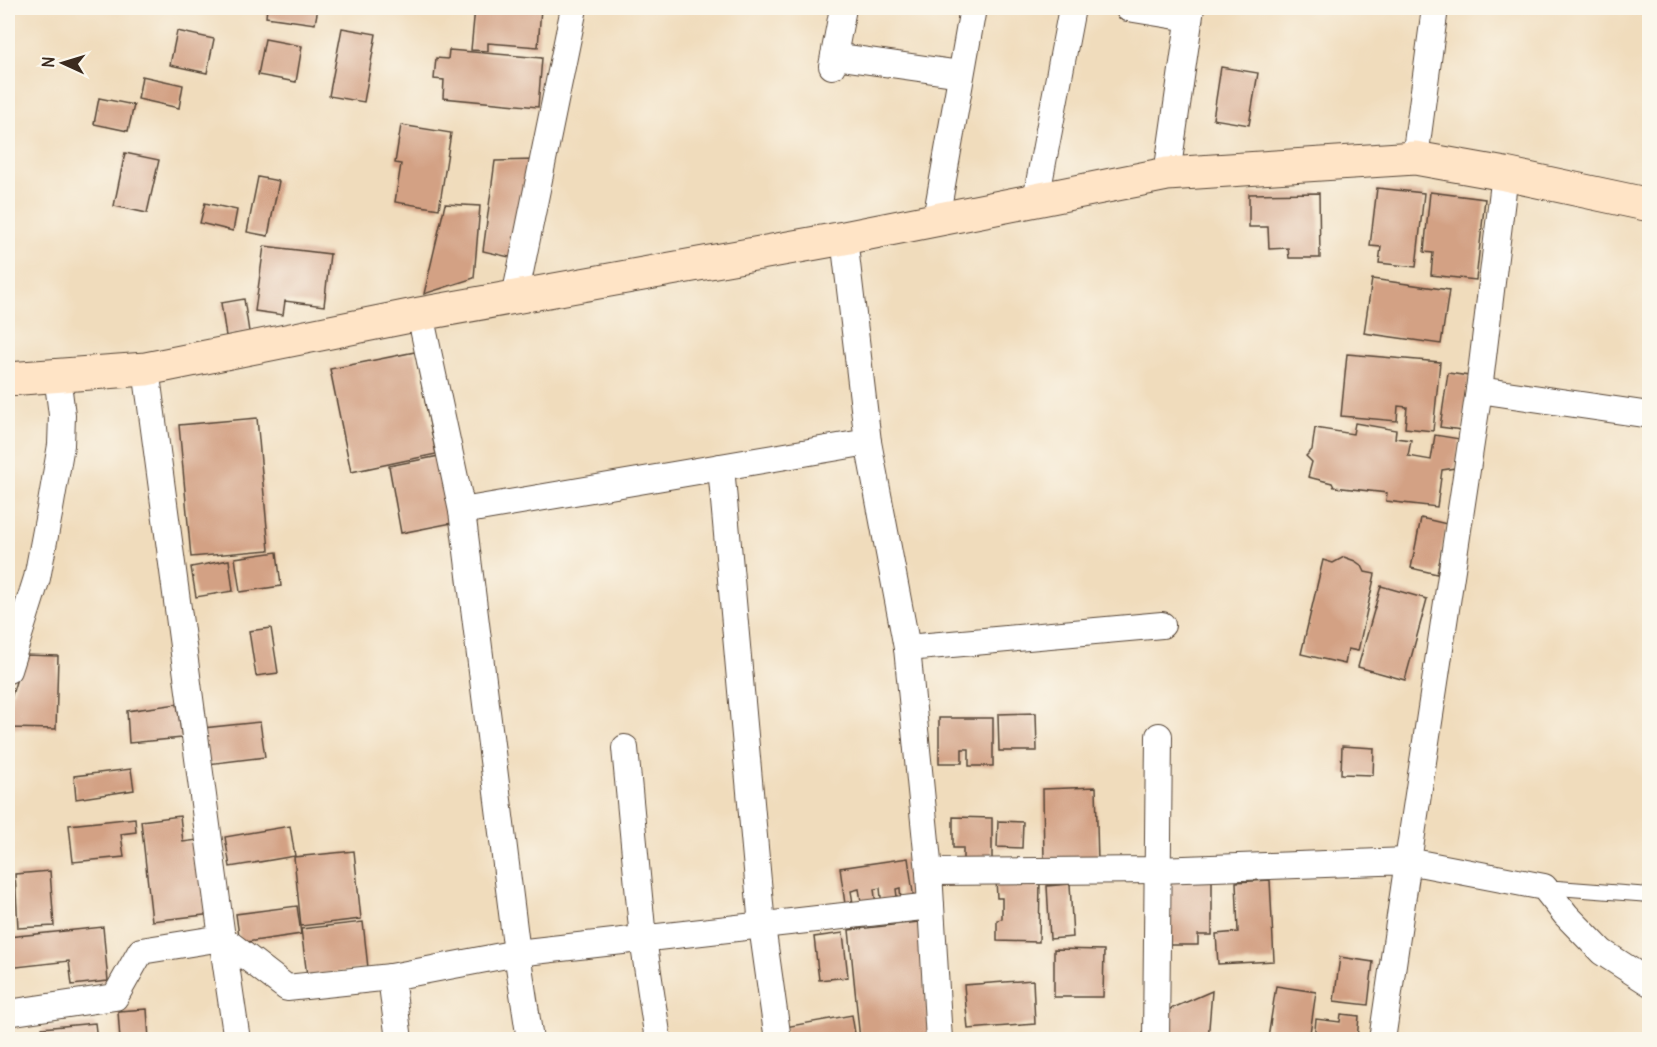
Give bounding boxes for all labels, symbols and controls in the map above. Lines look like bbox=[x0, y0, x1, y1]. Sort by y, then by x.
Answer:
north arrow bbox=[33, 33, 93, 93]
text: N bbox=[38, 56, 58, 68]

